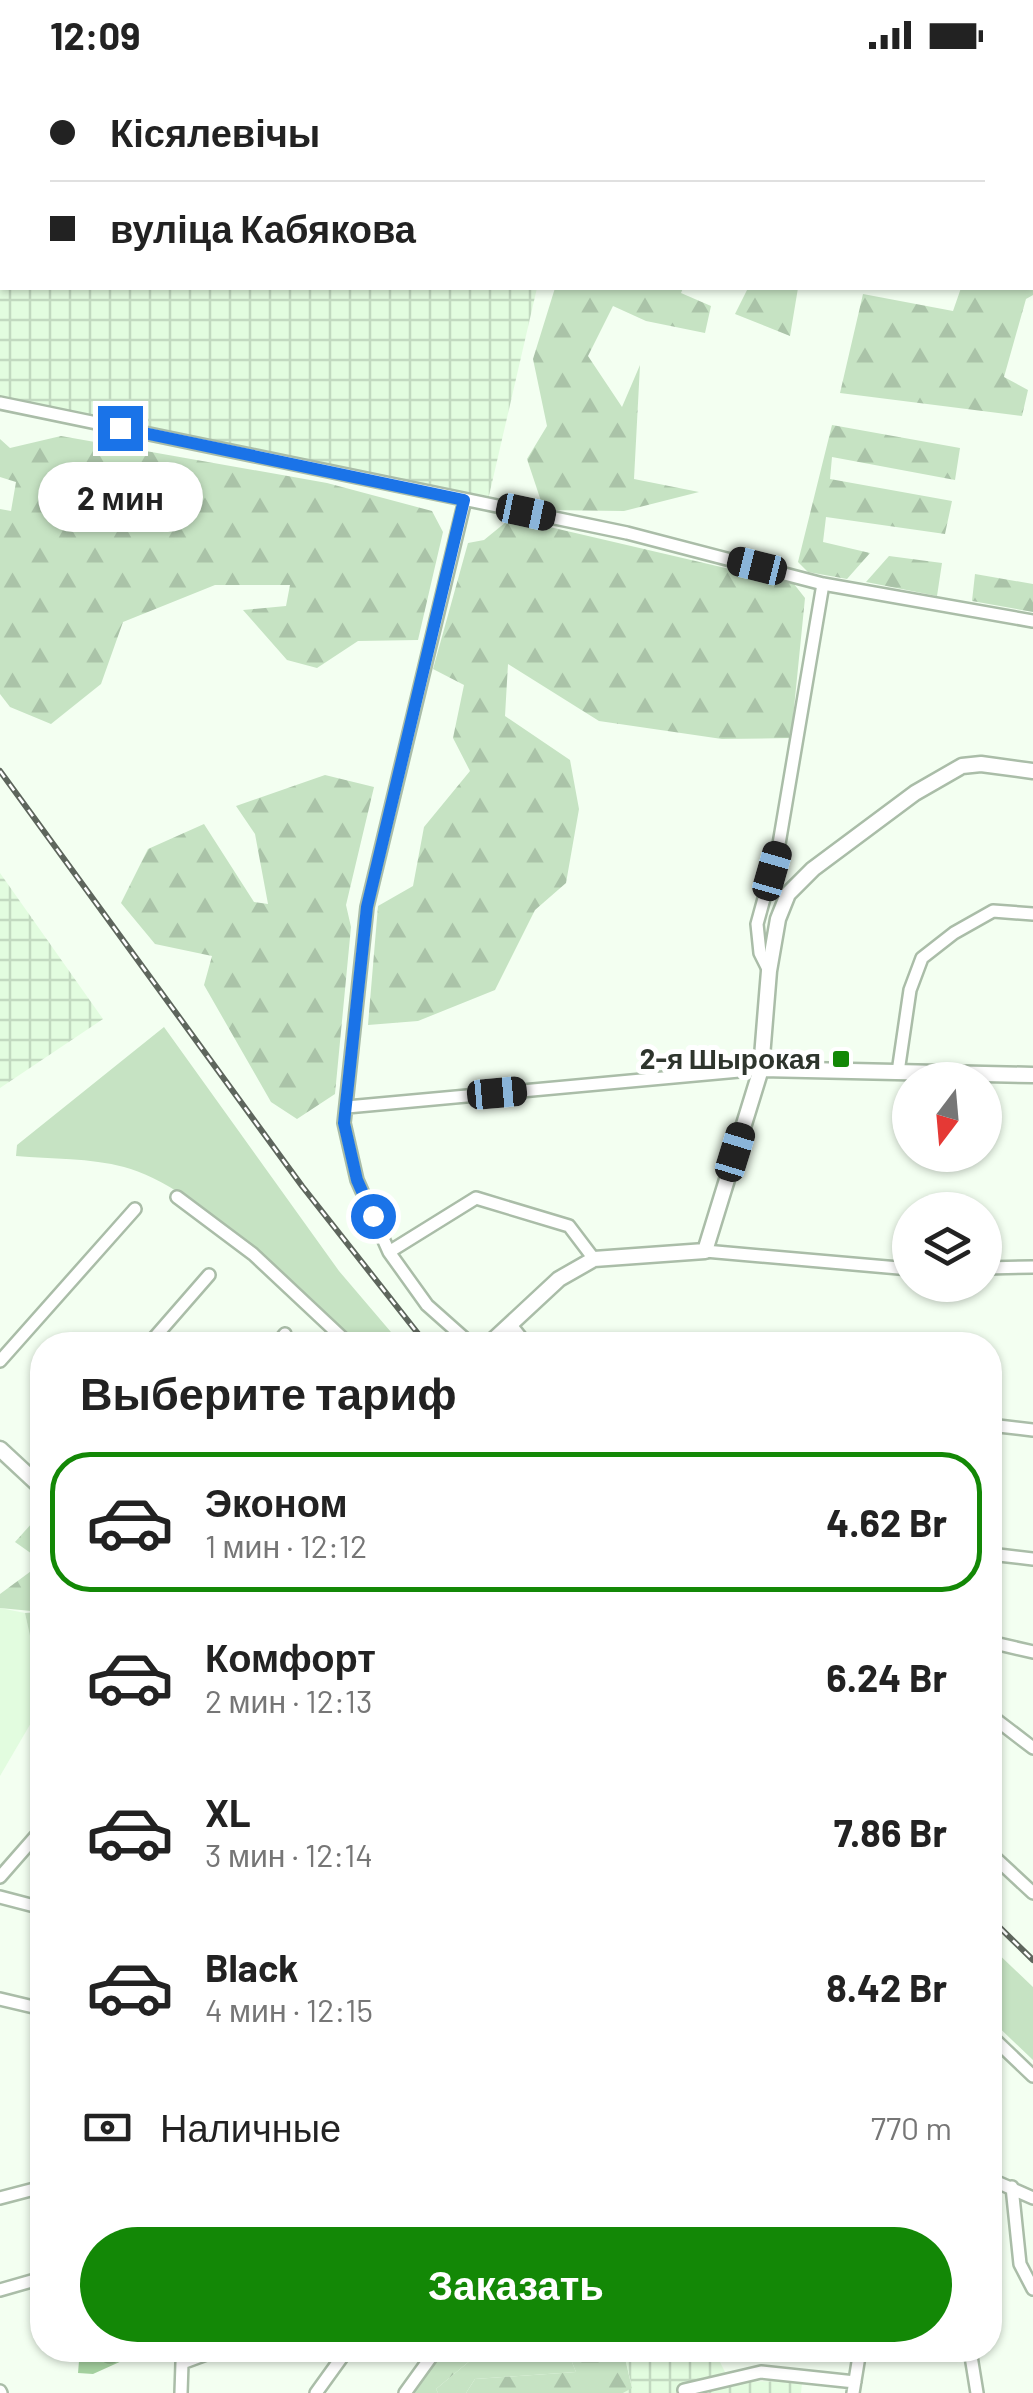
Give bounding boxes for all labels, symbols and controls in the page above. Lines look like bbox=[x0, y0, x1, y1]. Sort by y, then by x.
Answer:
text: 12:09 bbox=[50, 12, 140, 58]
text: Кісялевічы bbox=[110, 109, 320, 155]
text: вуліца Кабякова bbox=[110, 205, 416, 251]
route end bbox=[98, 406, 143, 451]
callout: 2 мин bbox=[38, 463, 202, 533]
text: 2 мин bbox=[77, 478, 164, 516]
car bbox=[494, 491, 558, 533]
car bbox=[724, 544, 790, 588]
car bbox=[749, 838, 795, 904]
place label: 2-я Шырокая bbox=[640, 1041, 821, 1075]
marker: 2-я Шырокая bbox=[830, 1048, 852, 1070]
north arrow bbox=[892, 1062, 1002, 1172]
map controls bbox=[892, 1062, 1002, 1302]
car bbox=[466, 1075, 528, 1111]
car bbox=[712, 1119, 758, 1185]
button: layers bbox=[892, 1192, 1002, 1302]
route start bbox=[351, 1194, 396, 1239]
text: Выберите тариф bbox=[80, 1365, 457, 1419]
icon: car bbox=[85, 1477, 175, 1567]
text: Эконом bbox=[205, 1479, 348, 1525]
text: 4.62 Br bbox=[826, 1499, 947, 1545]
text: 1 мин · 12:12 bbox=[205, 1526, 367, 1564]
icon: car bbox=[85, 1632, 175, 1722]
text: Комфорт bbox=[205, 1634, 376, 1680]
text: 6.24 Br bbox=[826, 1654, 947, 1700]
text: 2 мин · 12:13 bbox=[205, 1681, 373, 1719]
icon: car bbox=[85, 1787, 175, 1877]
text: XL bbox=[205, 1789, 251, 1835]
text: 7.86 Br bbox=[834, 1809, 947, 1855]
text: 3 мин · 12:14 bbox=[205, 1835, 373, 1873]
icon: car bbox=[85, 1942, 175, 2032]
text: Black bbox=[205, 1944, 299, 1990]
text: 8.42 Br bbox=[826, 1964, 947, 2010]
text: 4 мин · 12:15 bbox=[205, 1990, 373, 2028]
icon: cash bbox=[80, 2100, 135, 2155]
text: Наличные bbox=[160, 2104, 341, 2150]
text: 770 m bbox=[871, 2108, 952, 2146]
button: Заказать bbox=[80, 2227, 952, 2342]

